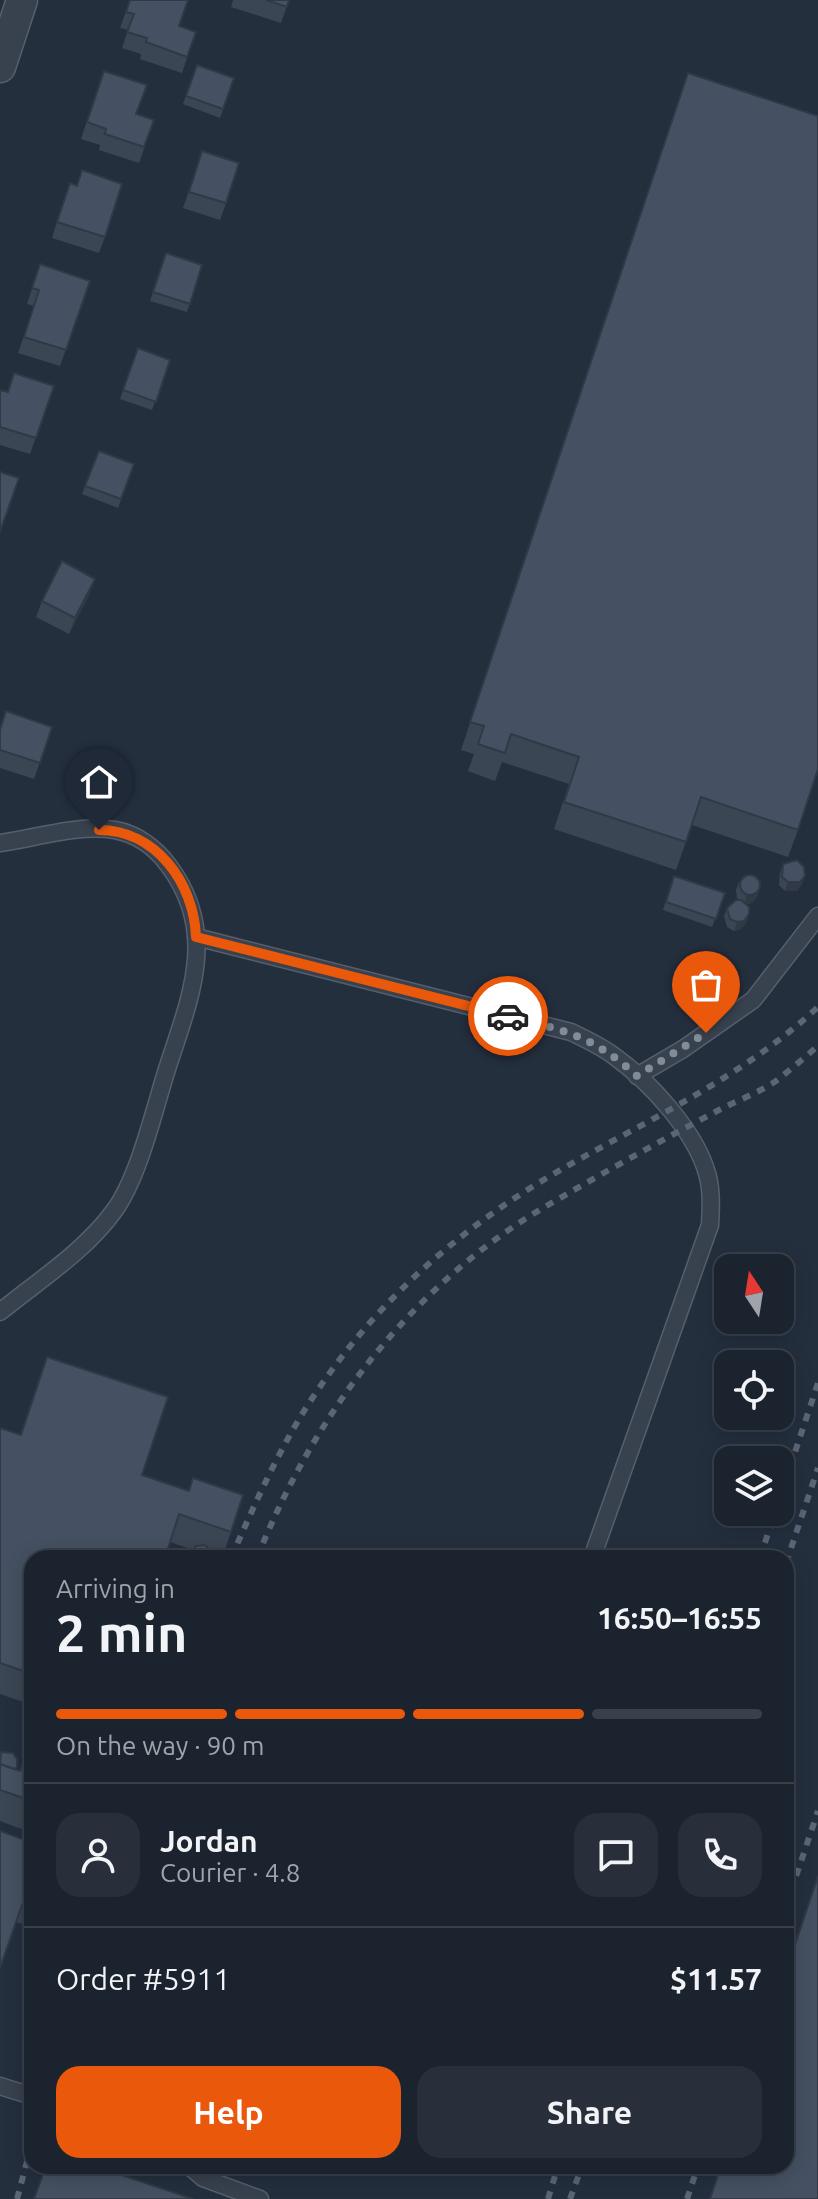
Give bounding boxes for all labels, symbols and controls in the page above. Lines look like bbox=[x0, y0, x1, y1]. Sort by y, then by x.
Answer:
pin bbox=[65, 748, 133, 830]
icon: home bbox=[77, 760, 121, 804]
pin bbox=[672, 951, 740, 1033]
icon: bag bbox=[684, 963, 728, 1007]
courier bbox=[468, 976, 548, 1056]
icon: car bbox=[486, 994, 530, 1038]
north arrow bbox=[714, 1254, 794, 1334]
map controls bbox=[714, 1254, 794, 1526]
button: locate bbox=[714, 1350, 794, 1430]
button: layers bbox=[714, 1446, 794, 1526]
text: Arriving in bbox=[56, 1574, 175, 1603]
text: 16:50–16:55 bbox=[597, 1601, 762, 1635]
text: 2 min bbox=[56, 1604, 187, 1662]
text: On the way · 90 m bbox=[56, 1731, 264, 1760]
button: person bbox=[56, 1813, 140, 1897]
button: chat bbox=[574, 1813, 658, 1897]
button: phone bbox=[678, 1813, 762, 1897]
text: Jordan bbox=[160, 1824, 258, 1858]
text: Courier · 4.8 bbox=[160, 1858, 300, 1887]
text: Order #5911 bbox=[56, 1962, 230, 1996]
text: $11.57 bbox=[670, 1962, 762, 1996]
button: Help bbox=[56, 2066, 401, 2158]
button: Share bbox=[417, 2066, 762, 2158]

